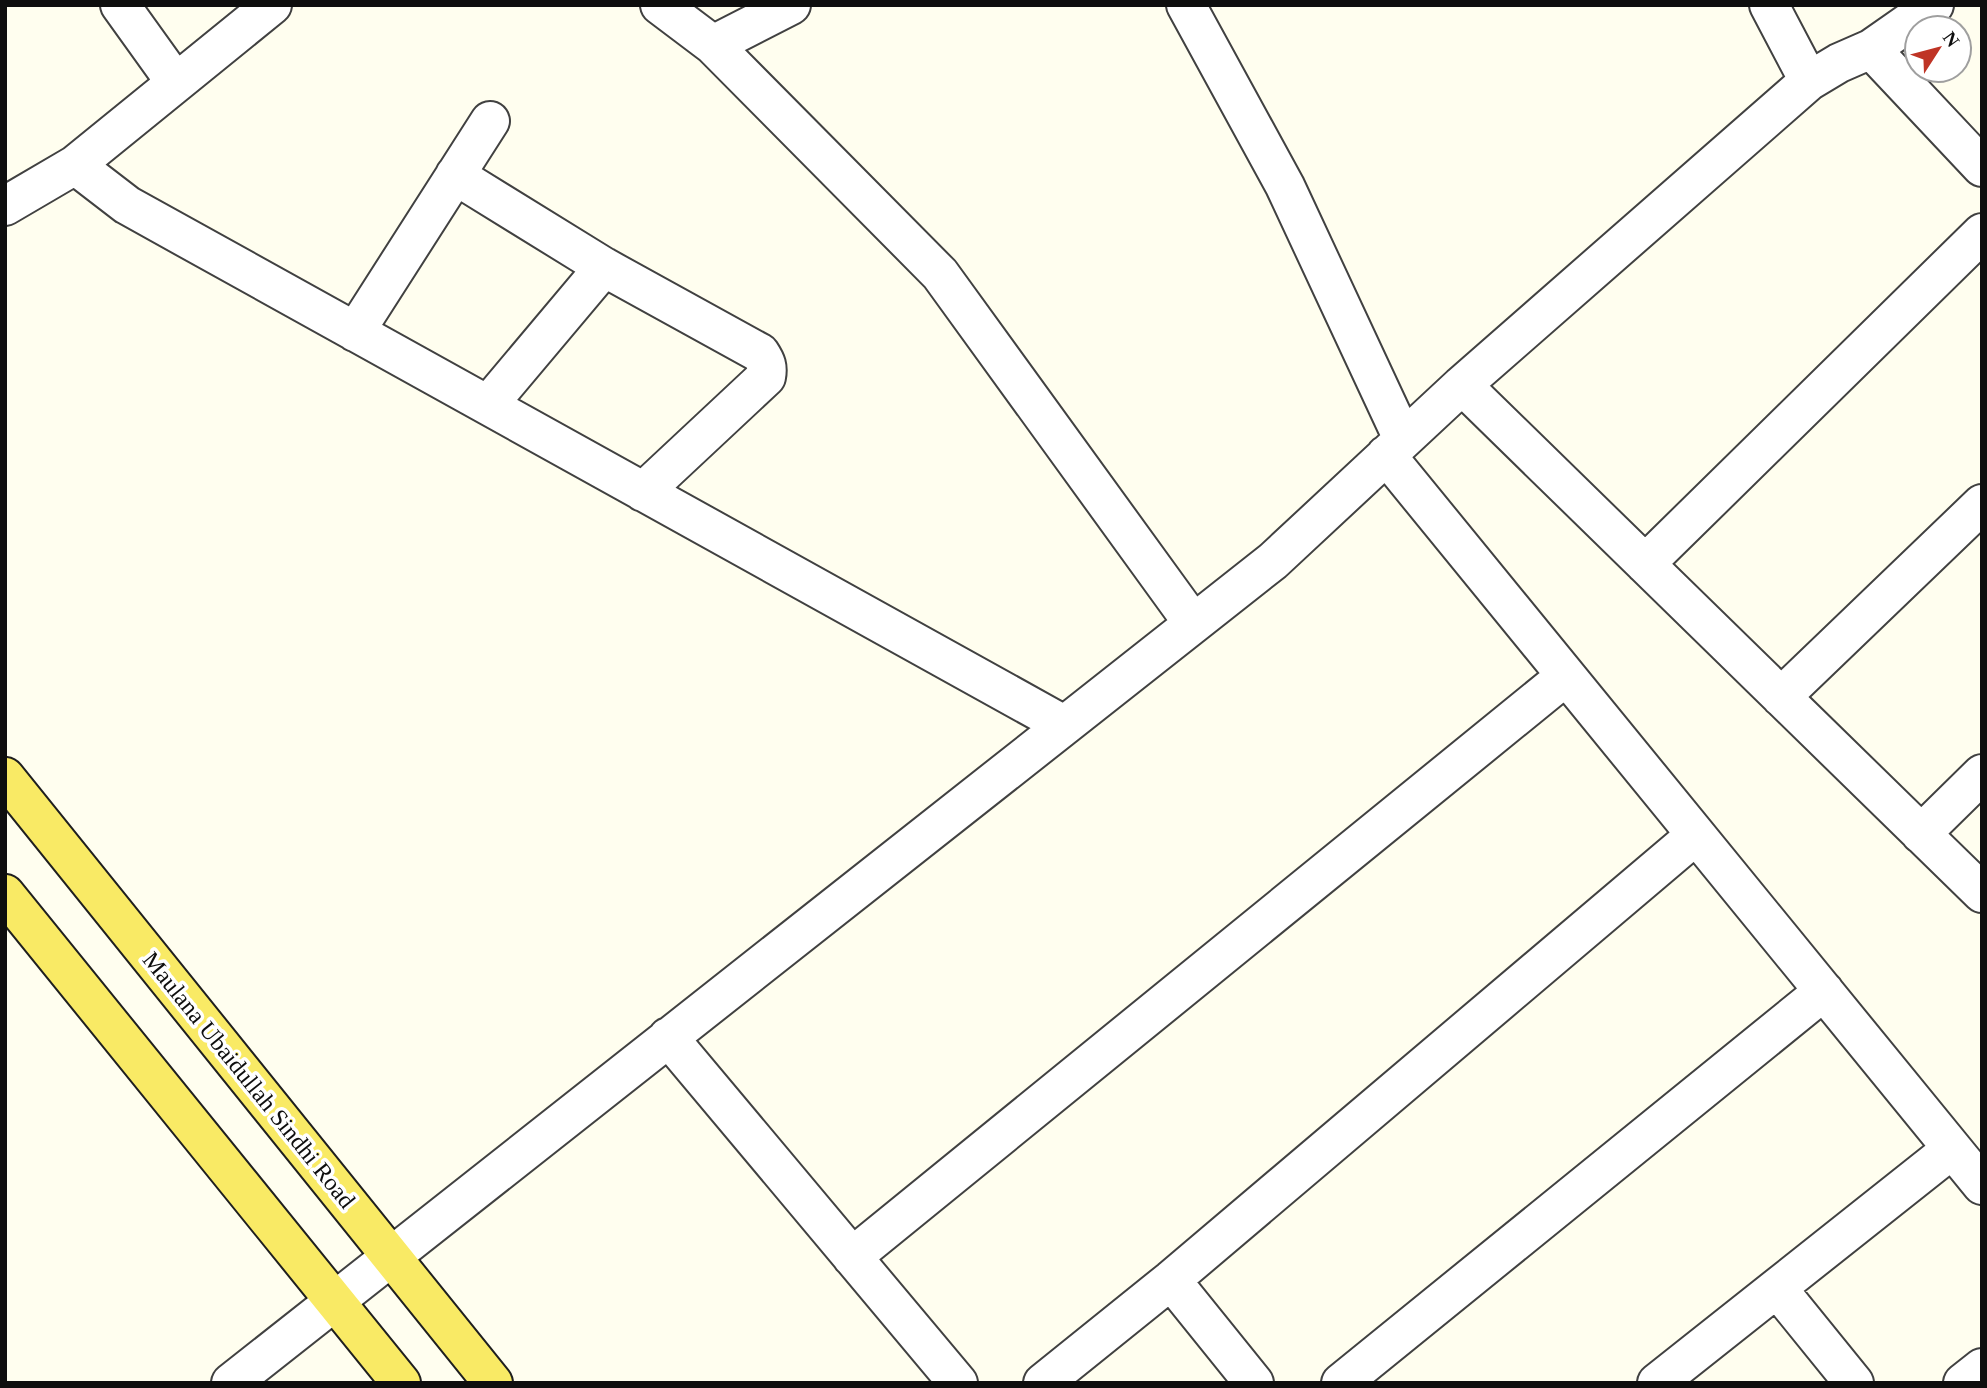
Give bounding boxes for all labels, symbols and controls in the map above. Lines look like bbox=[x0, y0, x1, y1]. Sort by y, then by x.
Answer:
north arrow bbox=[1903, 14, 1973, 84]
text: N bbox=[1939, 28, 1964, 51]
street label: Maulana Ubaidullah Sindhi Road bbox=[138, 947, 360, 1213]

